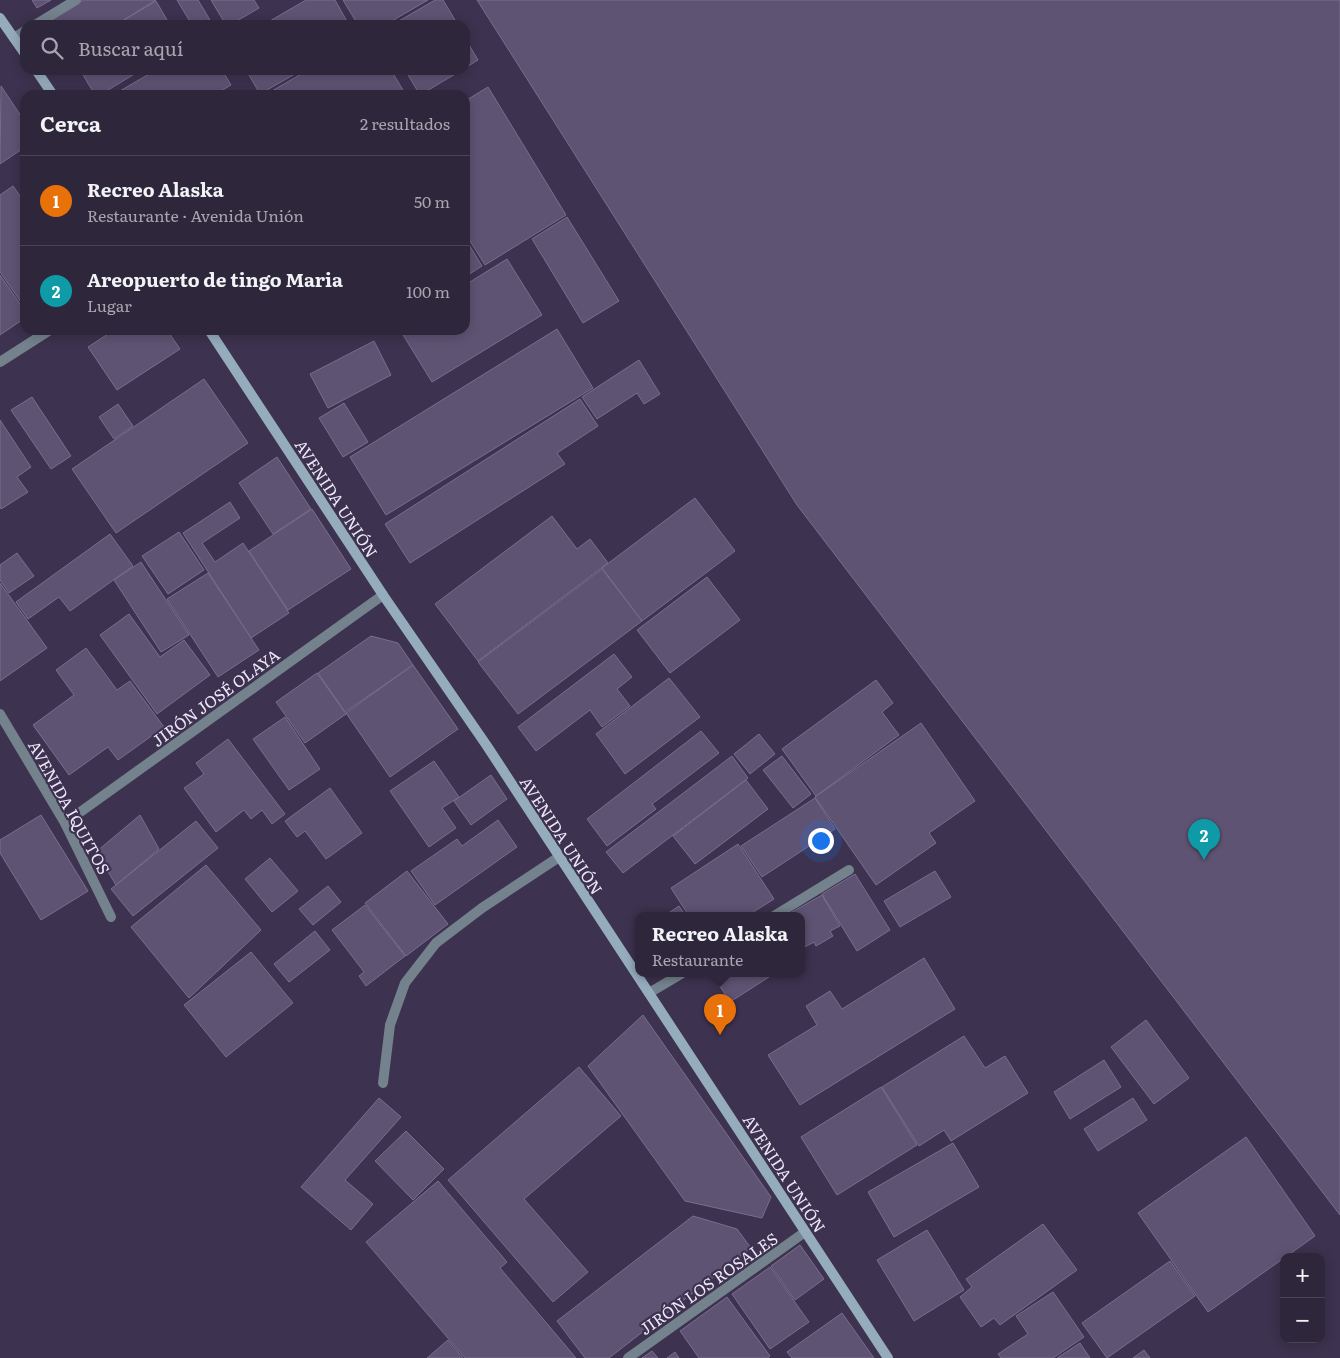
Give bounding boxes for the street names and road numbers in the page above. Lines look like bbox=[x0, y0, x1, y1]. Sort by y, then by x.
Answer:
street label: AVENIDA UNIÓN bbox=[290, 434, 384, 562]
street label: JIRÓN JOSÉ OLAYA bbox=[146, 642, 284, 752]
street label: AVENIDA IQUITOS bbox=[23, 736, 117, 878]
street label: AVENIDA UNIÓN bbox=[515, 771, 609, 899]
street label: AVENIDA UNIÓN bbox=[738, 1109, 832, 1237]
street label: JIRÓN LOS ROSALES bbox=[634, 1226, 782, 1340]

